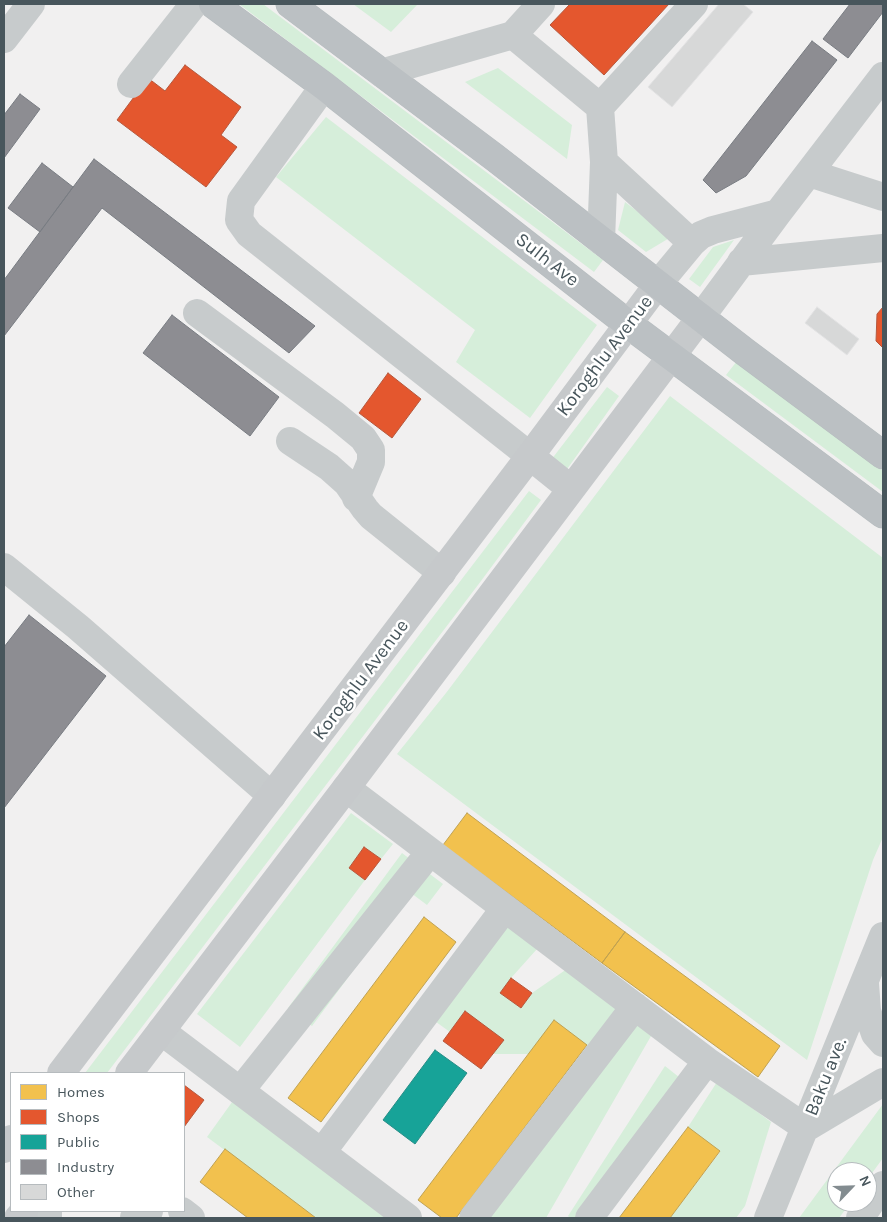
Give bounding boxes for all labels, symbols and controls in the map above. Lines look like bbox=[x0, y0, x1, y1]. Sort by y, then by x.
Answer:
street label: Sulh Ave bbox=[511, 228, 583, 292]
street label: Koroghlu Avenue bbox=[552, 291, 658, 421]
street label: Koroghlu Avenue bbox=[308, 615, 414, 745]
street label: Baku ave. bbox=[800, 1035, 852, 1119]
legend bbox=[10, 1072, 185, 1212]
text: Homes bbox=[57, 1083, 105, 1101]
text: Shops bbox=[57, 1108, 100, 1126]
text: Public bbox=[57, 1133, 100, 1151]
text: Industry bbox=[57, 1158, 114, 1176]
north arrow bbox=[827, 1162, 877, 1212]
text: N bbox=[855, 1173, 875, 1189]
text: Other bbox=[57, 1183, 95, 1201]

